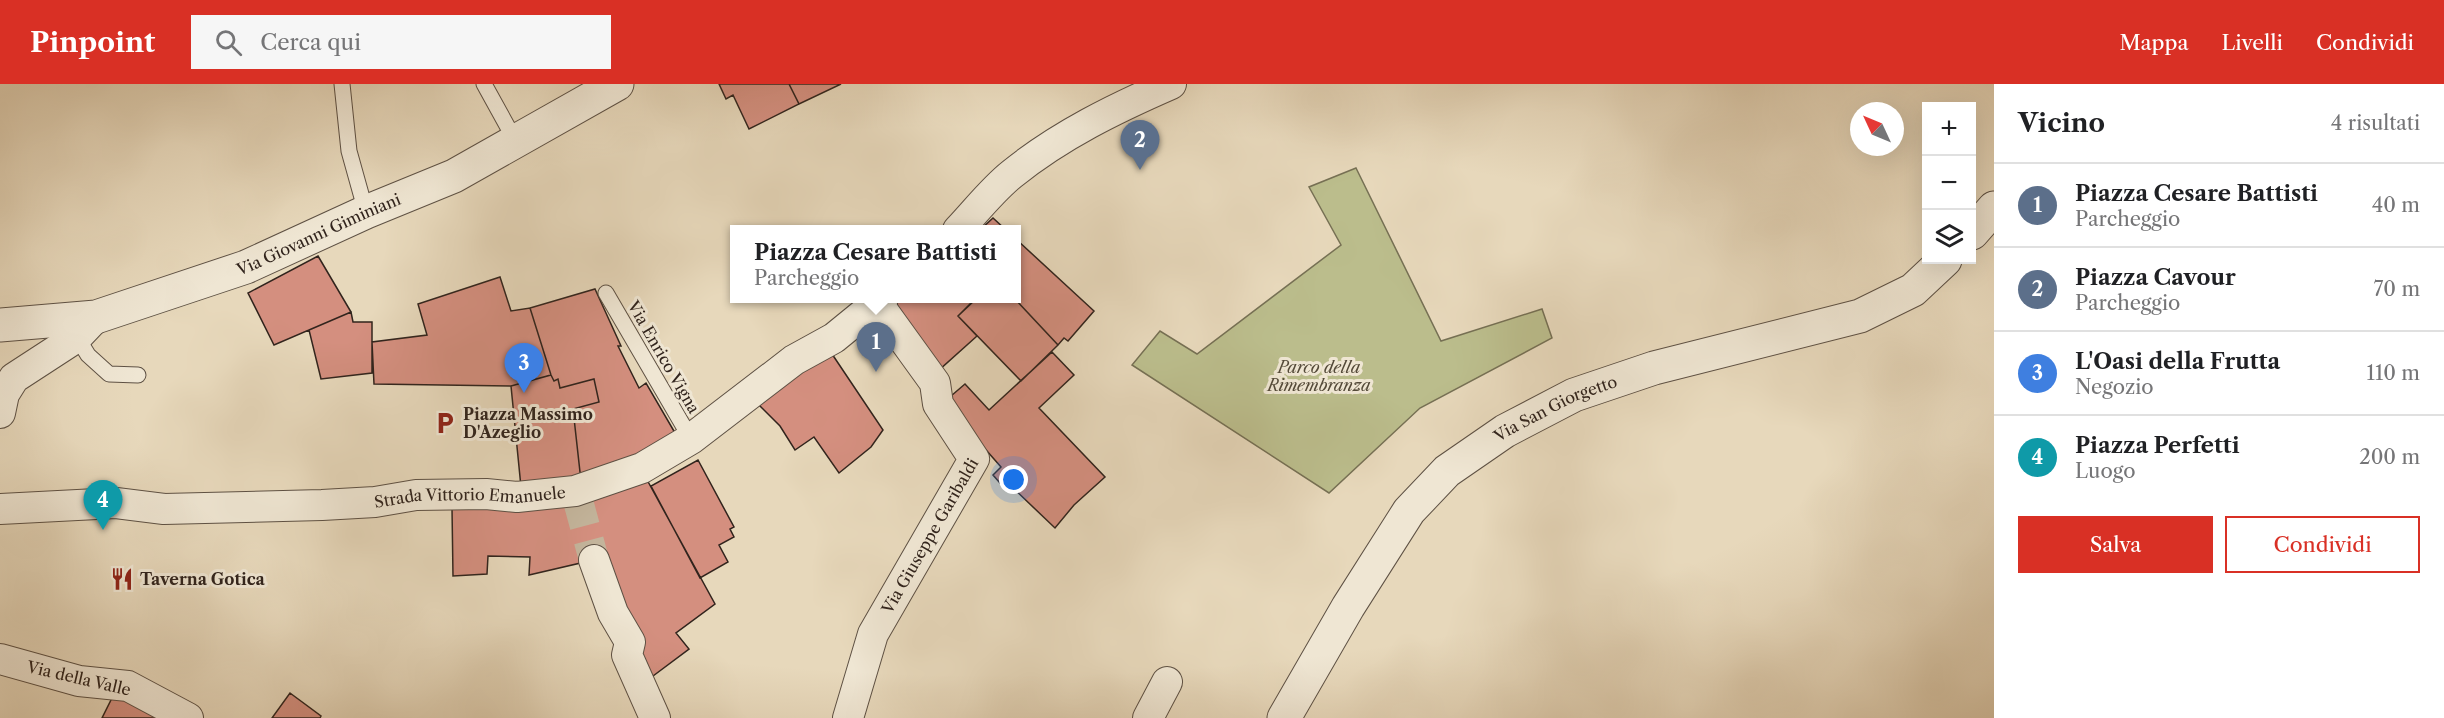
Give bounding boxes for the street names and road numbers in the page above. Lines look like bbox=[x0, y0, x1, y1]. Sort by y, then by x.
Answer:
street label: Via Giovanni Giminiani bbox=[233, 189, 404, 280]
street label: Via Enrico Vigna bbox=[623, 296, 705, 417]
street label: Via San Giorgetto bbox=[1489, 371, 1620, 446]
street label: Via Giuseppe Garibaldi bbox=[877, 455, 982, 618]
street label: Strada Vittorio Emanuele bbox=[373, 482, 567, 512]
street label: Via della Valle bbox=[24, 656, 133, 700]

